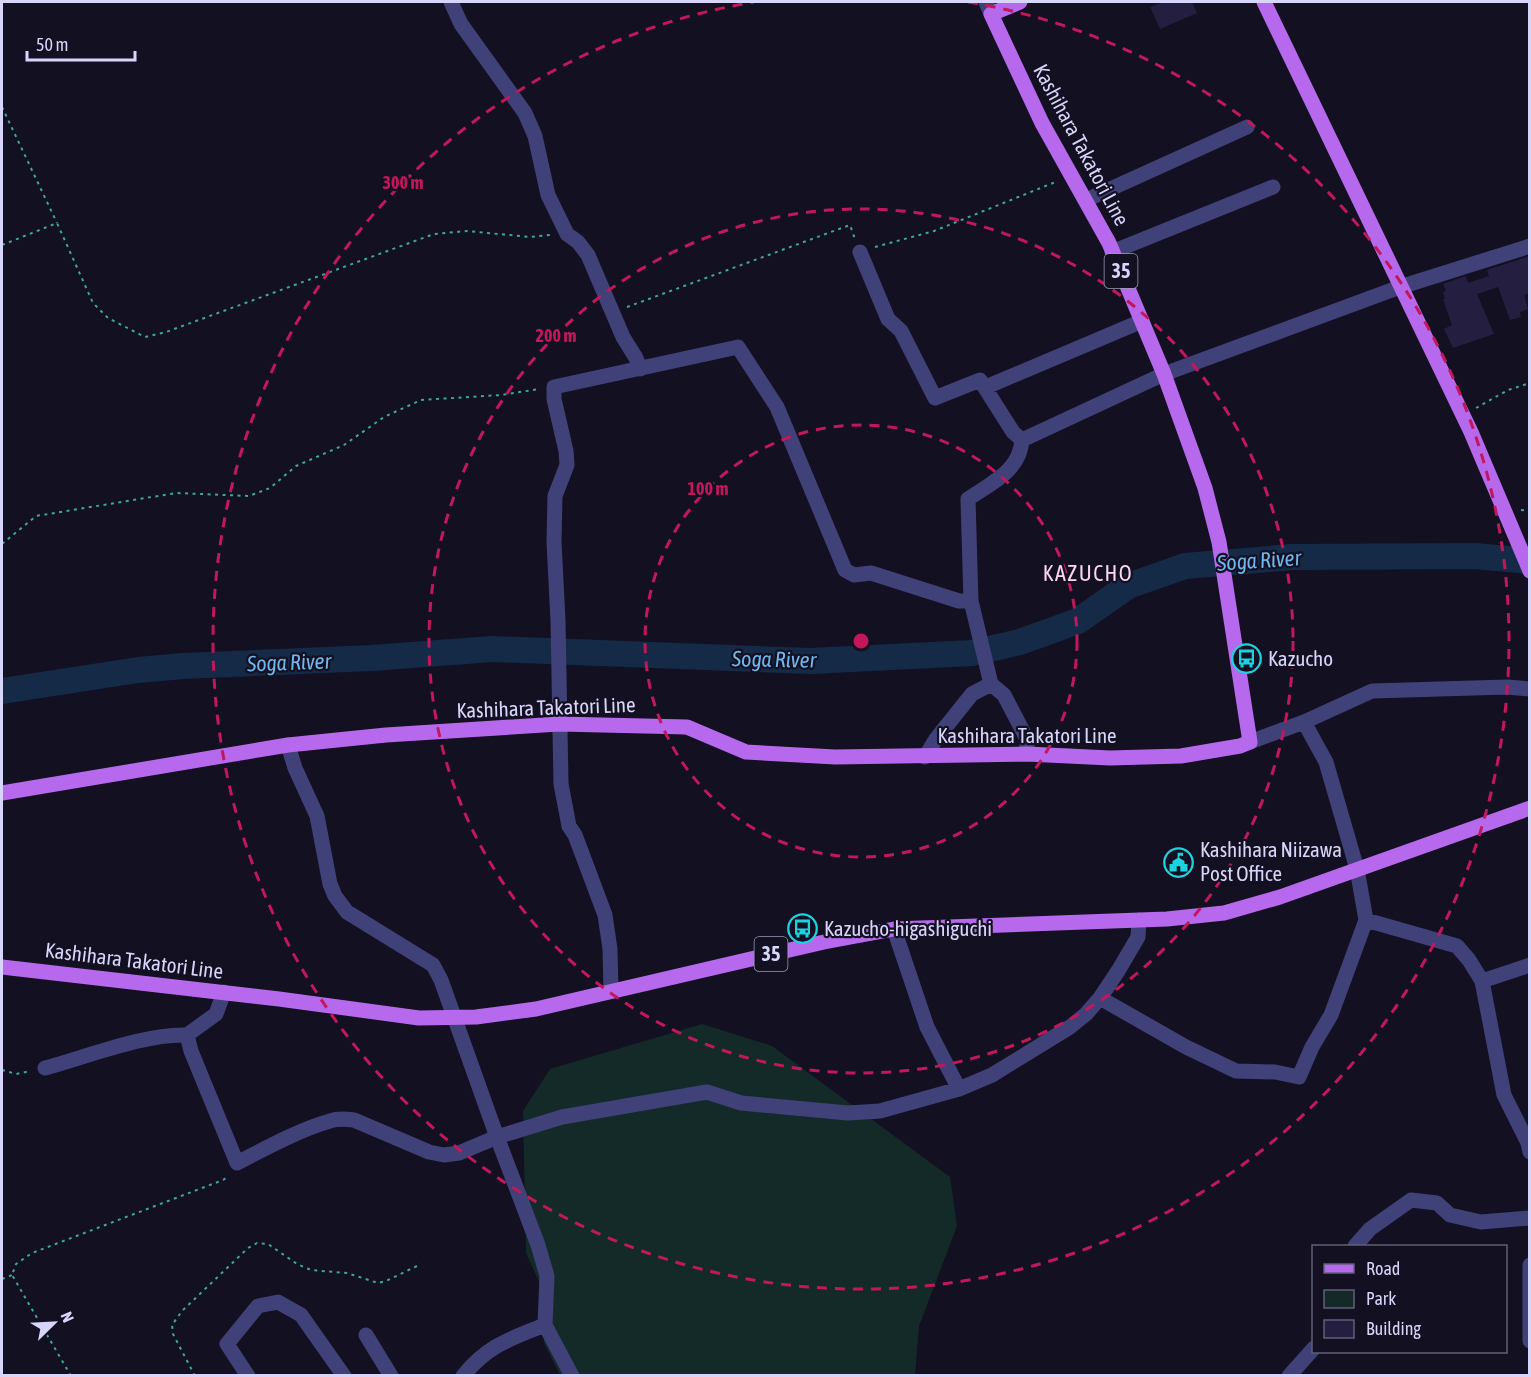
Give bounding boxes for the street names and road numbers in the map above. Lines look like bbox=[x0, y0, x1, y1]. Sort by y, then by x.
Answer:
street label: Kashihara Takatori Line bbox=[1029, 60, 1135, 229]
road number: 35 bbox=[1104, 254, 1138, 288]
street label: Kashihara Takatori Line bbox=[456, 692, 636, 722]
street label: Kashihara Takatori Line bbox=[937, 723, 1117, 747]
street label: Kashihara Takatori Line bbox=[44, 937, 225, 983]
road number: 35 bbox=[754, 937, 788, 971]

